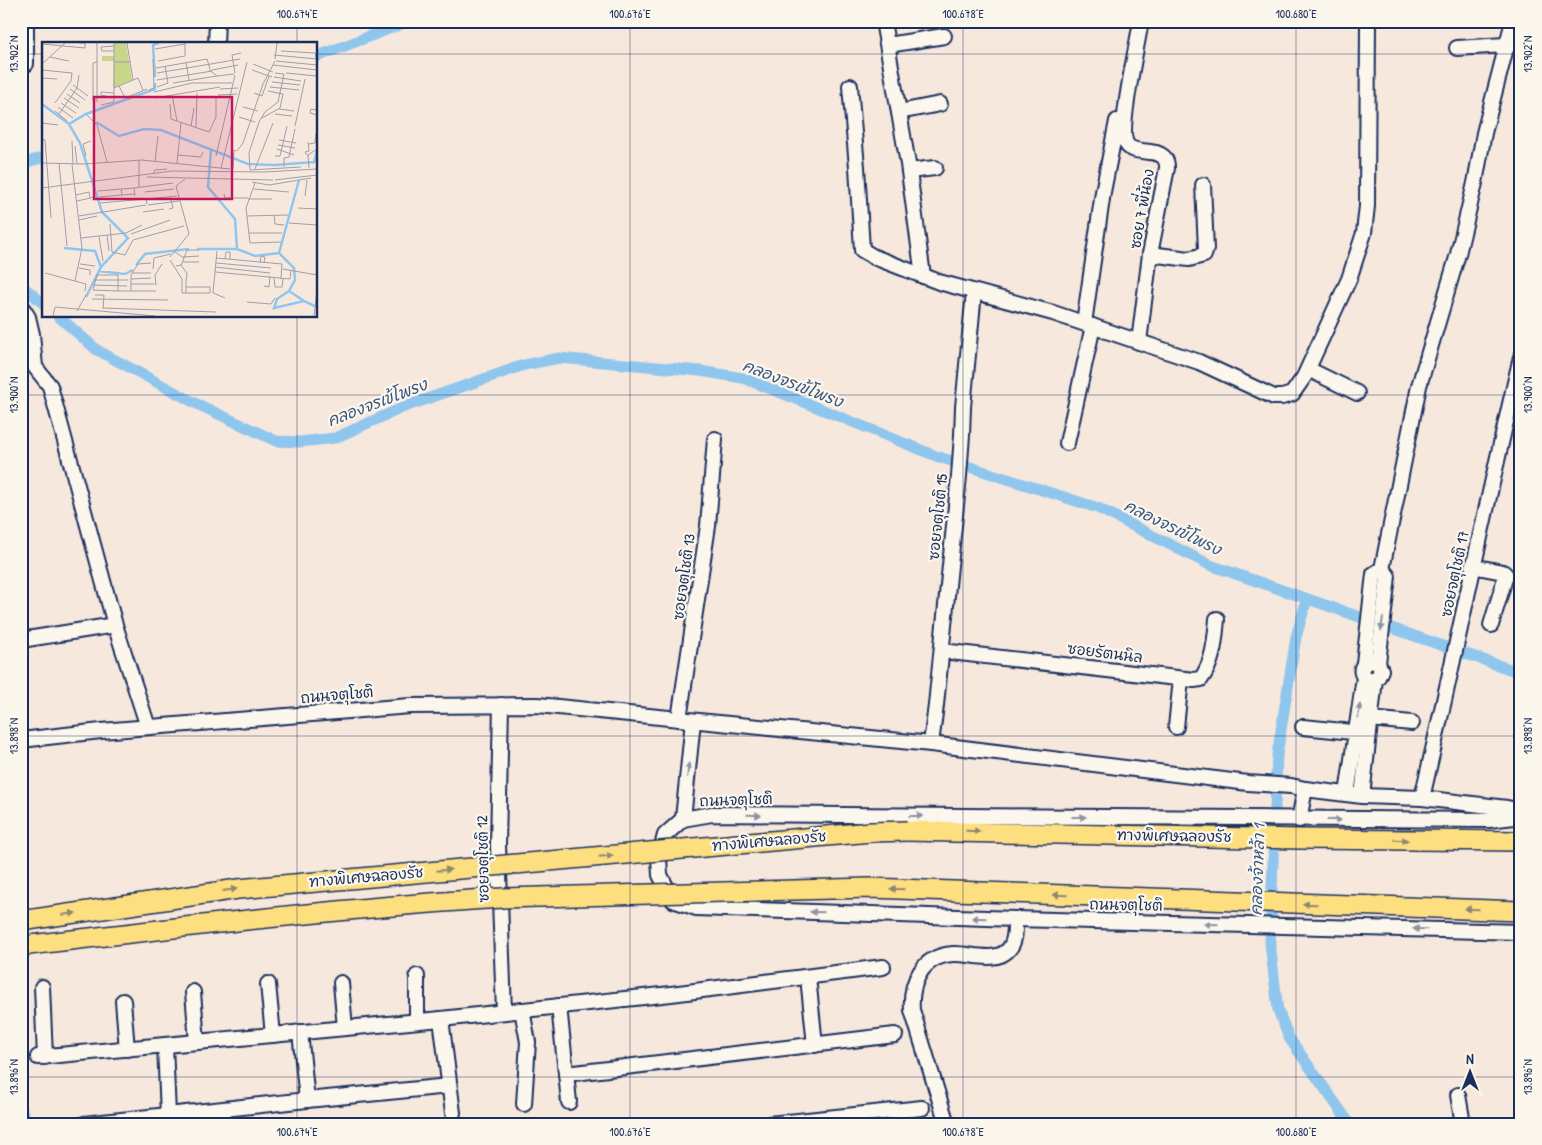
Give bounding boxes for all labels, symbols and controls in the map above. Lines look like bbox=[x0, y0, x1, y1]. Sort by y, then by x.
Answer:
text: 100.674°E bbox=[277, 5, 318, 22]
text: 100.676°E bbox=[609, 5, 651, 22]
text: 100.678°E bbox=[942, 5, 985, 22]
text: 100.680°E bbox=[1275, 5, 1317, 22]
text: 13.902°N bbox=[5, 36, 22, 72]
text: 13.902°N bbox=[1519, 36, 1536, 72]
inset map bbox=[42, 42, 318, 318]
street label: ซอย 7 พี่น้อง bbox=[1121, 167, 1159, 251]
water label: คลองจรเข้โพรง bbox=[740, 354, 848, 413]
water label: คลองจรเข้โพรง bbox=[324, 372, 432, 431]
text: 13.900°N bbox=[5, 377, 22, 413]
text: 13.900°N bbox=[1519, 377, 1536, 413]
street label: ซอยจตุโชติ 15 bbox=[923, 472, 954, 561]
water label: คลองจรเข้โพรง bbox=[1121, 494, 1227, 561]
street label: ซอยจตุโชติ 17 bbox=[1435, 529, 1475, 619]
street label: ซอยจตุโชติ 13 bbox=[667, 532, 701, 622]
one-way arrow bbox=[1378, 617, 1386, 633]
street label: ซอยรัตนนิล bbox=[1066, 637, 1144, 668]
street label: ถนนจตุโชติ bbox=[300, 681, 374, 709]
one-way arrow bbox=[1355, 703, 1363, 719]
text: 13.898°N bbox=[5, 718, 22, 754]
text: 13.898°N bbox=[1519, 718, 1536, 754]
one-way arrow bbox=[684, 762, 692, 778]
street label: ถนนจตุโชติ bbox=[699, 788, 773, 812]
one-way arrow bbox=[746, 811, 762, 819]
one-way arrow bbox=[909, 812, 925, 820]
one-way arrow bbox=[1071, 813, 1087, 821]
street label: ซอยจตุโชติ 12 bbox=[471, 815, 495, 903]
one-way arrow bbox=[1326, 816, 1342, 824]
water label: คลองจ้าหล้า 1 bbox=[1244, 822, 1270, 916]
street label: ทางพิเศษฉลองรัช bbox=[1116, 824, 1232, 847]
street label: ทางพิเศษฉลองรัช bbox=[711, 825, 827, 856]
one-way arrow bbox=[965, 828, 981, 836]
one-way arrow bbox=[1393, 836, 1409, 844]
one-way arrow bbox=[598, 851, 614, 859]
street label: ทางพิเศษฉลองรัช bbox=[308, 861, 424, 892]
one-way arrow bbox=[437, 866, 453, 874]
one-way arrow bbox=[889, 885, 905, 893]
one-way arrow bbox=[223, 886, 239, 894]
one-way arrow bbox=[1052, 891, 1068, 899]
street label: ถนนจตุโชติ bbox=[1089, 893, 1163, 917]
one-way arrow bbox=[1301, 899, 1317, 907]
one-way arrow bbox=[1464, 905, 1480, 913]
one-way arrow bbox=[808, 908, 824, 916]
one-way arrow bbox=[62, 909, 78, 917]
one-way arrow bbox=[971, 913, 987, 921]
one-way arrow bbox=[1203, 920, 1219, 928]
one-way arrow bbox=[1411, 925, 1427, 933]
north arrow bbox=[1444, 1048, 1494, 1098]
text: N bbox=[1466, 1049, 1474, 1068]
text: 13.896°N bbox=[5, 1059, 22, 1095]
text: 13.896°N bbox=[1519, 1059, 1536, 1095]
text: 100.674°E bbox=[277, 1123, 318, 1140]
text: 100.676°E bbox=[609, 1123, 651, 1140]
text: 100.678°E bbox=[942, 1123, 985, 1140]
text: 100.680°E bbox=[1275, 1123, 1317, 1140]

